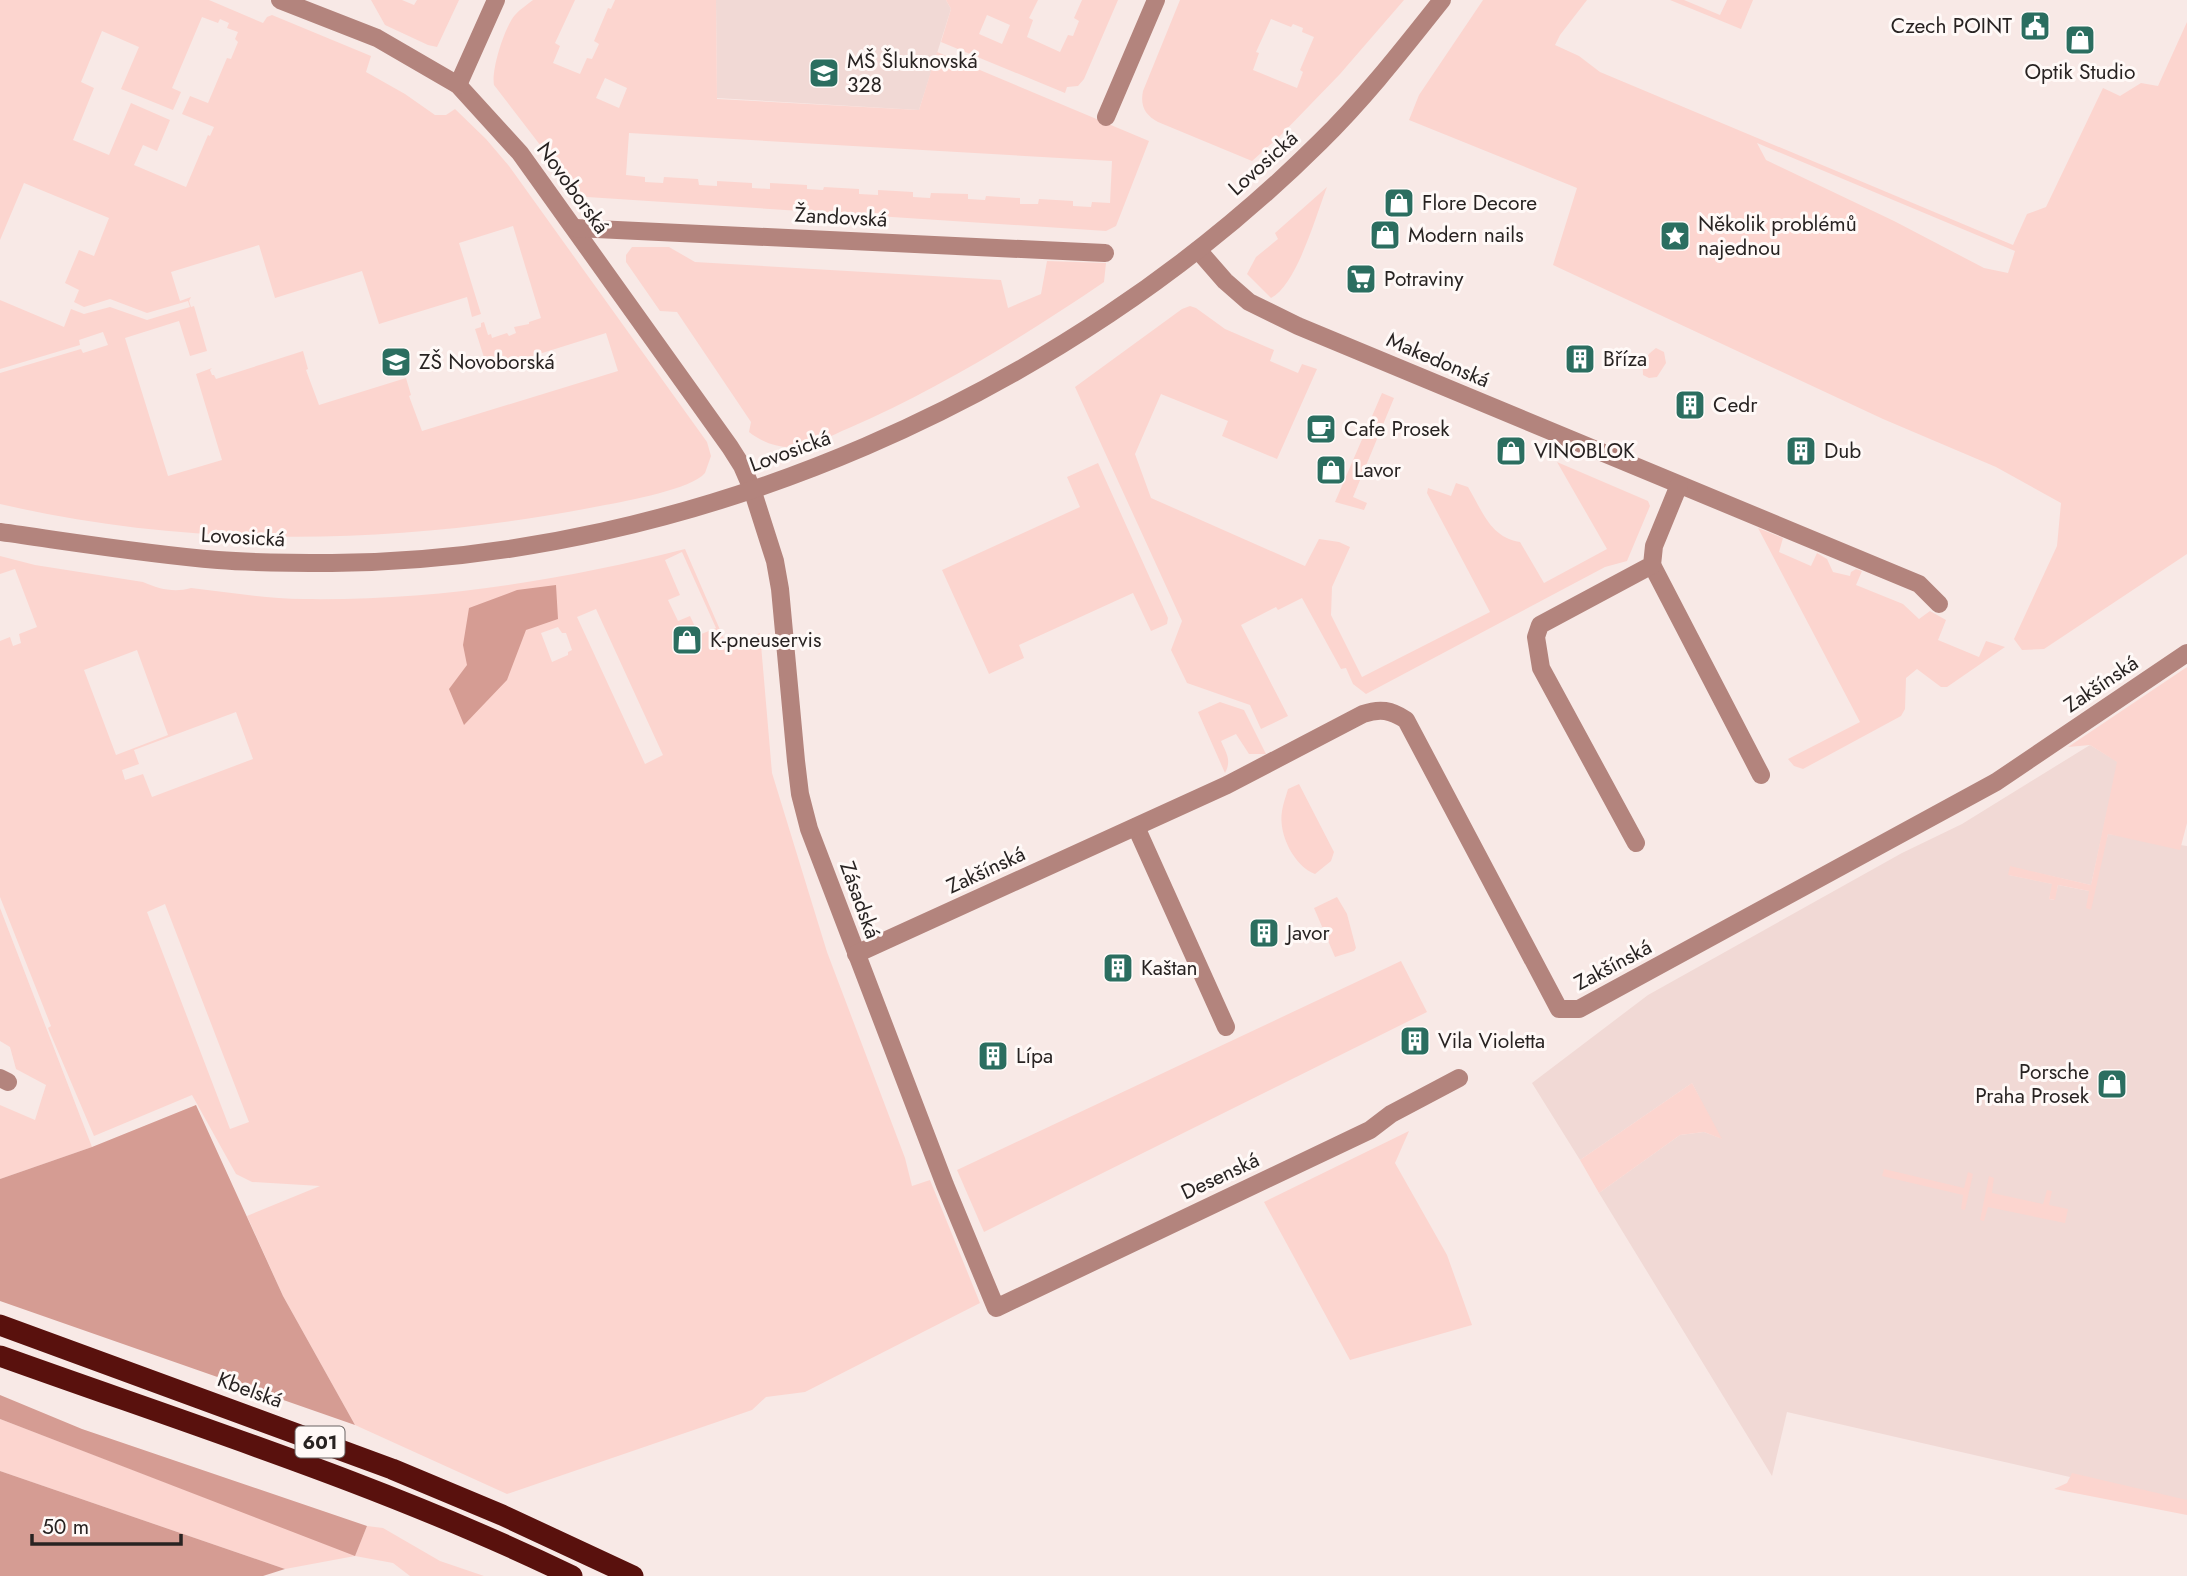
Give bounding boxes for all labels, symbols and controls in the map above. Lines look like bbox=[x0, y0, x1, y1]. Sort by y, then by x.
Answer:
public building icon: Czech POINT bbox=[2018, 9, 2052, 43]
place label: Czech POINT bbox=[1891, 11, 2012, 41]
shop icon: Optik Studio bbox=[2063, 23, 2097, 57]
place label: MŠ Šluknovská 328 bbox=[847, 46, 978, 100]
school or university icon: MŠ Šluknovská 328 bbox=[807, 56, 841, 90]
place label: Optik Studio bbox=[2024, 57, 2136, 87]
street label: Lovosická bbox=[1222, 124, 1304, 202]
street label: Novoborská bbox=[530, 136, 616, 240]
shop icon: Flore Decore bbox=[1382, 186, 1416, 220]
place label: Flore Decore bbox=[1422, 188, 1537, 218]
street label: Žandovská bbox=[794, 200, 888, 234]
place label: Několik problémů najednou bbox=[1698, 209, 1857, 263]
shop icon: Modern nails bbox=[1368, 218, 1402, 252]
place icon: Několik problémů najednou bbox=[1658, 219, 1692, 253]
place label: Modern nails bbox=[1408, 220, 1524, 250]
supermarket icon: Potraviny bbox=[1344, 262, 1378, 296]
place label: Potraviny bbox=[1384, 264, 1464, 294]
street label: Makedonská bbox=[1382, 325, 1494, 395]
building icon: Bříza bbox=[1563, 342, 1597, 376]
place label: Bříza bbox=[1603, 344, 1647, 374]
school or university icon: ZŠ Novoborská bbox=[379, 345, 413, 379]
place label: ZŠ Novoborská bbox=[419, 347, 555, 377]
building icon: Cedr bbox=[1673, 388, 1707, 422]
place label: Cedr bbox=[1713, 390, 1758, 420]
cafe icon: Cafe Prosek bbox=[1304, 412, 1338, 446]
place label: Cafe Prosek bbox=[1344, 414, 1450, 444]
street label: Lovosická bbox=[745, 422, 835, 480]
shop icon: VINOBLOK bbox=[1494, 434, 1528, 468]
building icon: Dub bbox=[1784, 434, 1818, 468]
place label: VINOBLOK bbox=[1534, 436, 1635, 466]
place label: Dub bbox=[1824, 436, 1861, 466]
shop icon: Lavor bbox=[1314, 453, 1348, 487]
place label: Lavor bbox=[1354, 455, 1402, 485]
street label: Lovosická bbox=[200, 520, 286, 554]
shop icon: K-pneuservis bbox=[670, 623, 704, 657]
place label: K-pneuservis bbox=[710, 625, 821, 655]
street label: Zakšínská bbox=[2058, 648, 2144, 720]
street label: Zakšínská bbox=[942, 839, 1030, 901]
street label: Zásadská bbox=[832, 857, 888, 943]
building icon: Javor bbox=[1247, 916, 1281, 950]
place label: Javor bbox=[1284, 918, 1330, 948]
street label: Zakšínská bbox=[1569, 932, 1657, 998]
building icon: Kaštan bbox=[1101, 951, 1135, 985]
place label: Kaštan bbox=[1141, 953, 1198, 983]
building icon: Vila Violetta bbox=[1398, 1024, 1432, 1058]
place label: Vila Violetta bbox=[1438, 1026, 1545, 1056]
building icon: Lípa bbox=[976, 1039, 1010, 1073]
place label: Lípa bbox=[1016, 1041, 1053, 1071]
place label: Porsche Praha Prosek bbox=[1975, 1057, 2090, 1111]
shop icon: Porsche Praha Prosek bbox=[2095, 1067, 2129, 1101]
street label: Desenská bbox=[1176, 1145, 1264, 1207]
street label: Kbelská bbox=[213, 1364, 287, 1416]
road number: 601 bbox=[296, 1426, 344, 1458]
scale bar bbox=[32, 1502, 180, 1546]
text: 50 m bbox=[42, 1512, 89, 1542]

